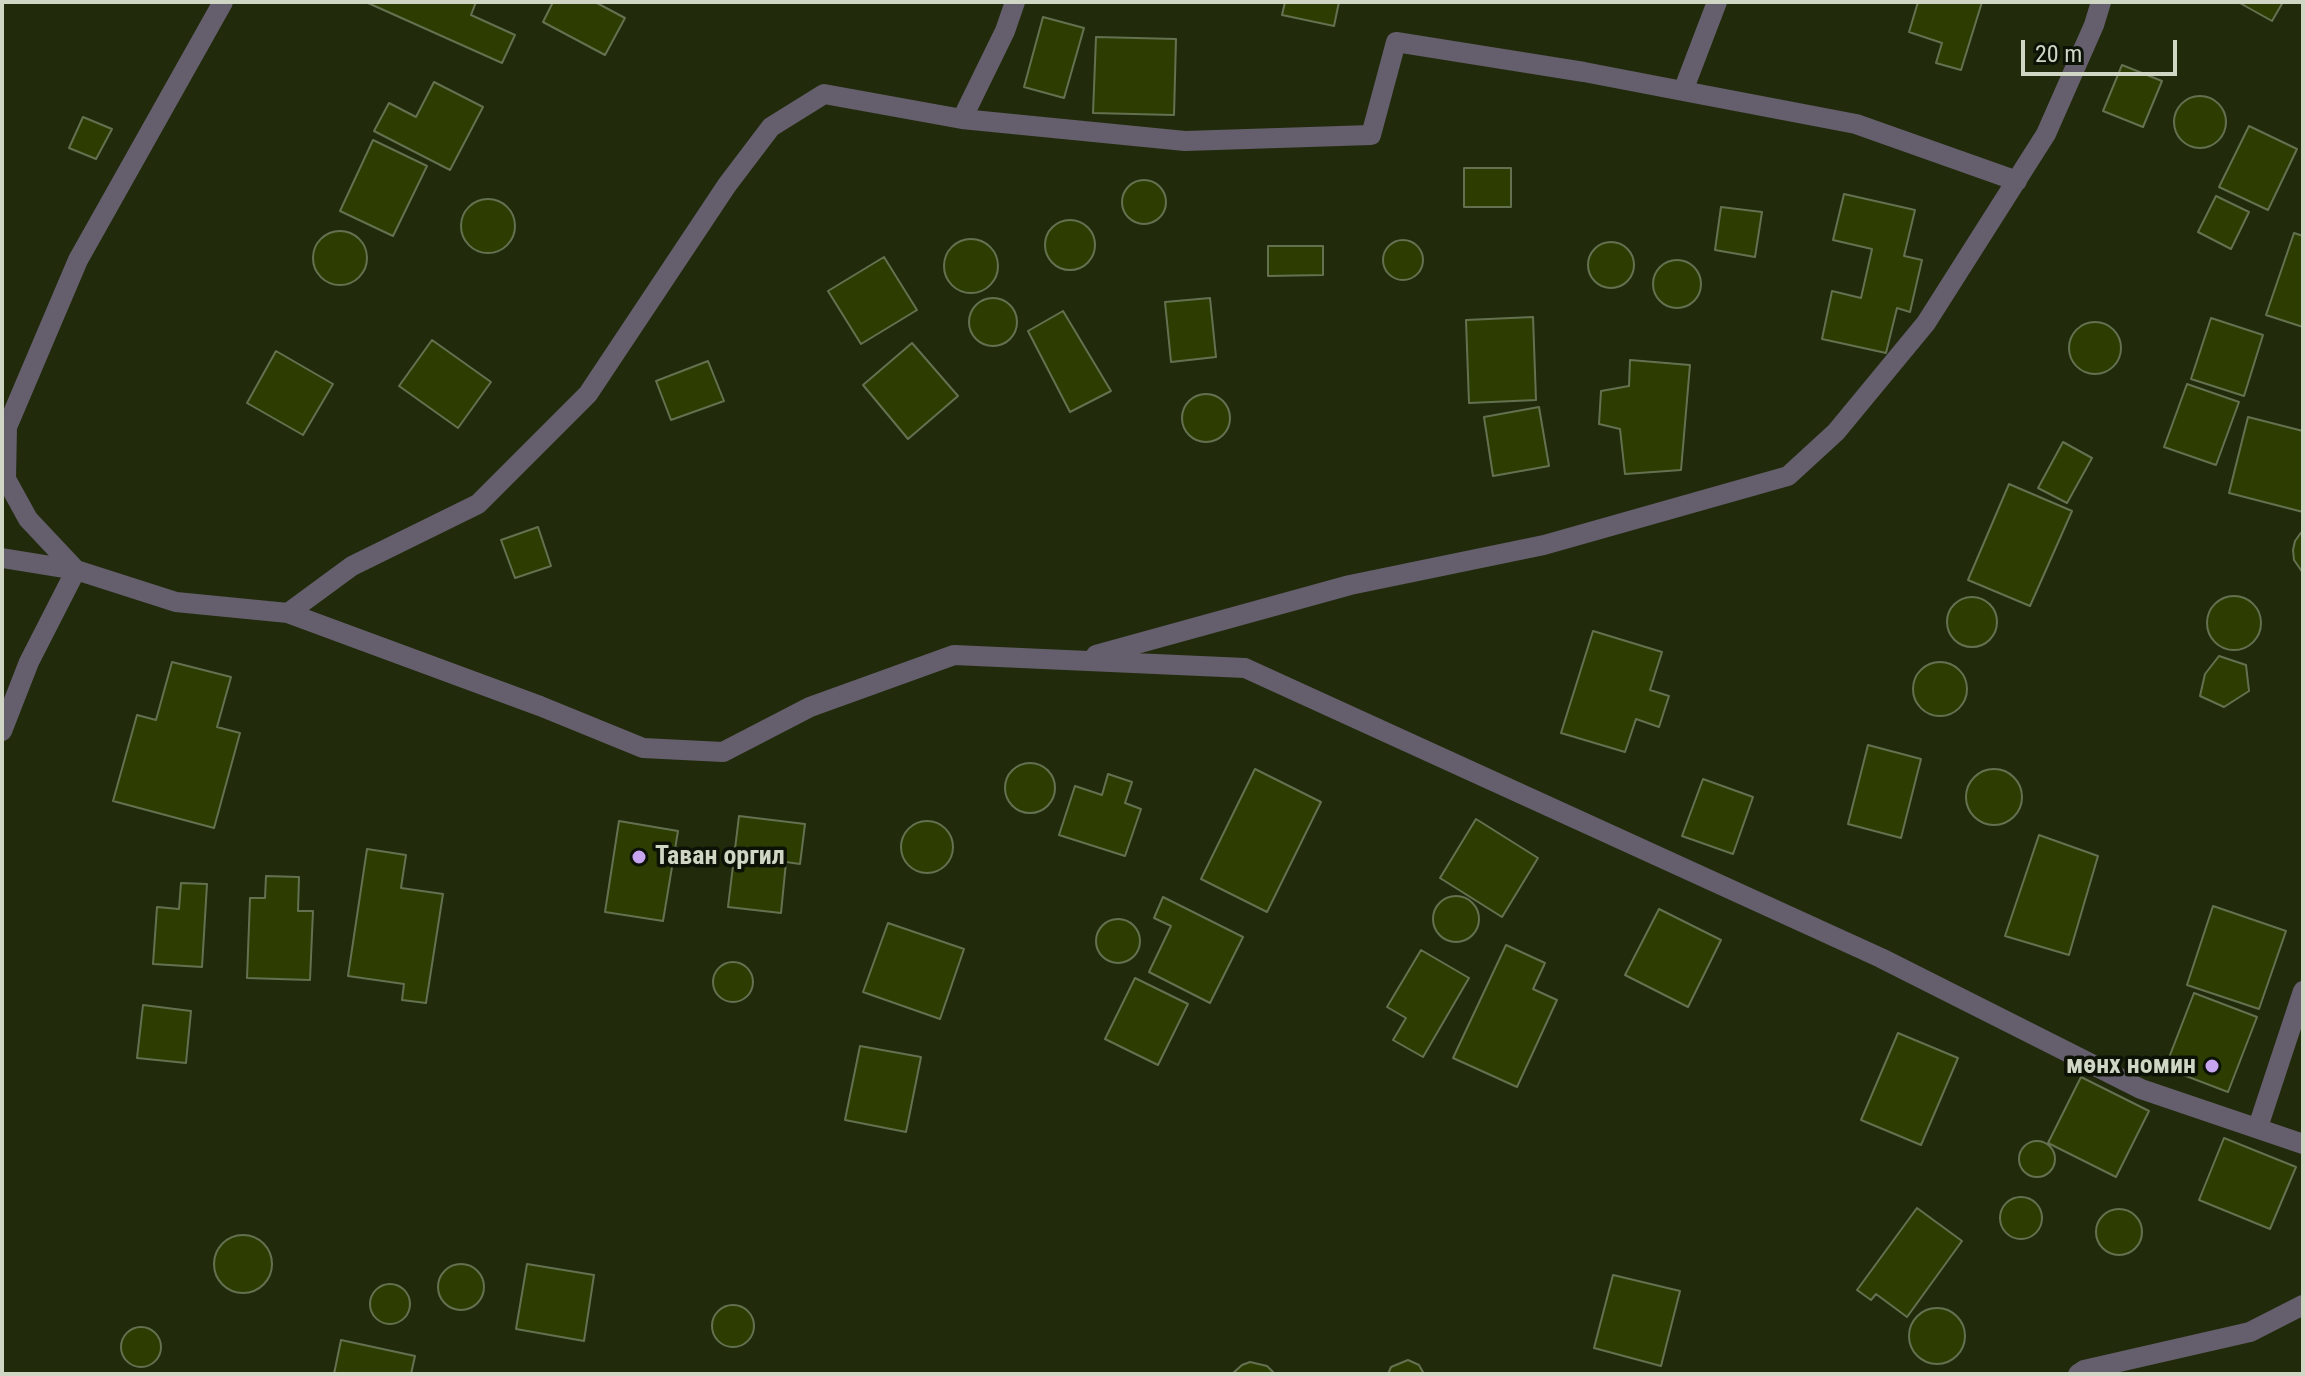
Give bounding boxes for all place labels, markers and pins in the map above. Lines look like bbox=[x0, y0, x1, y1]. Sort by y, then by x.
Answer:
place label: Таван оргил bbox=[655, 841, 785, 873]
marker: Таван оргил bbox=[630, 848, 648, 866]
place label: мөнх номин bbox=[2066, 1050, 2196, 1082]
marker: мөнх номин bbox=[2203, 1057, 2221, 1075]

